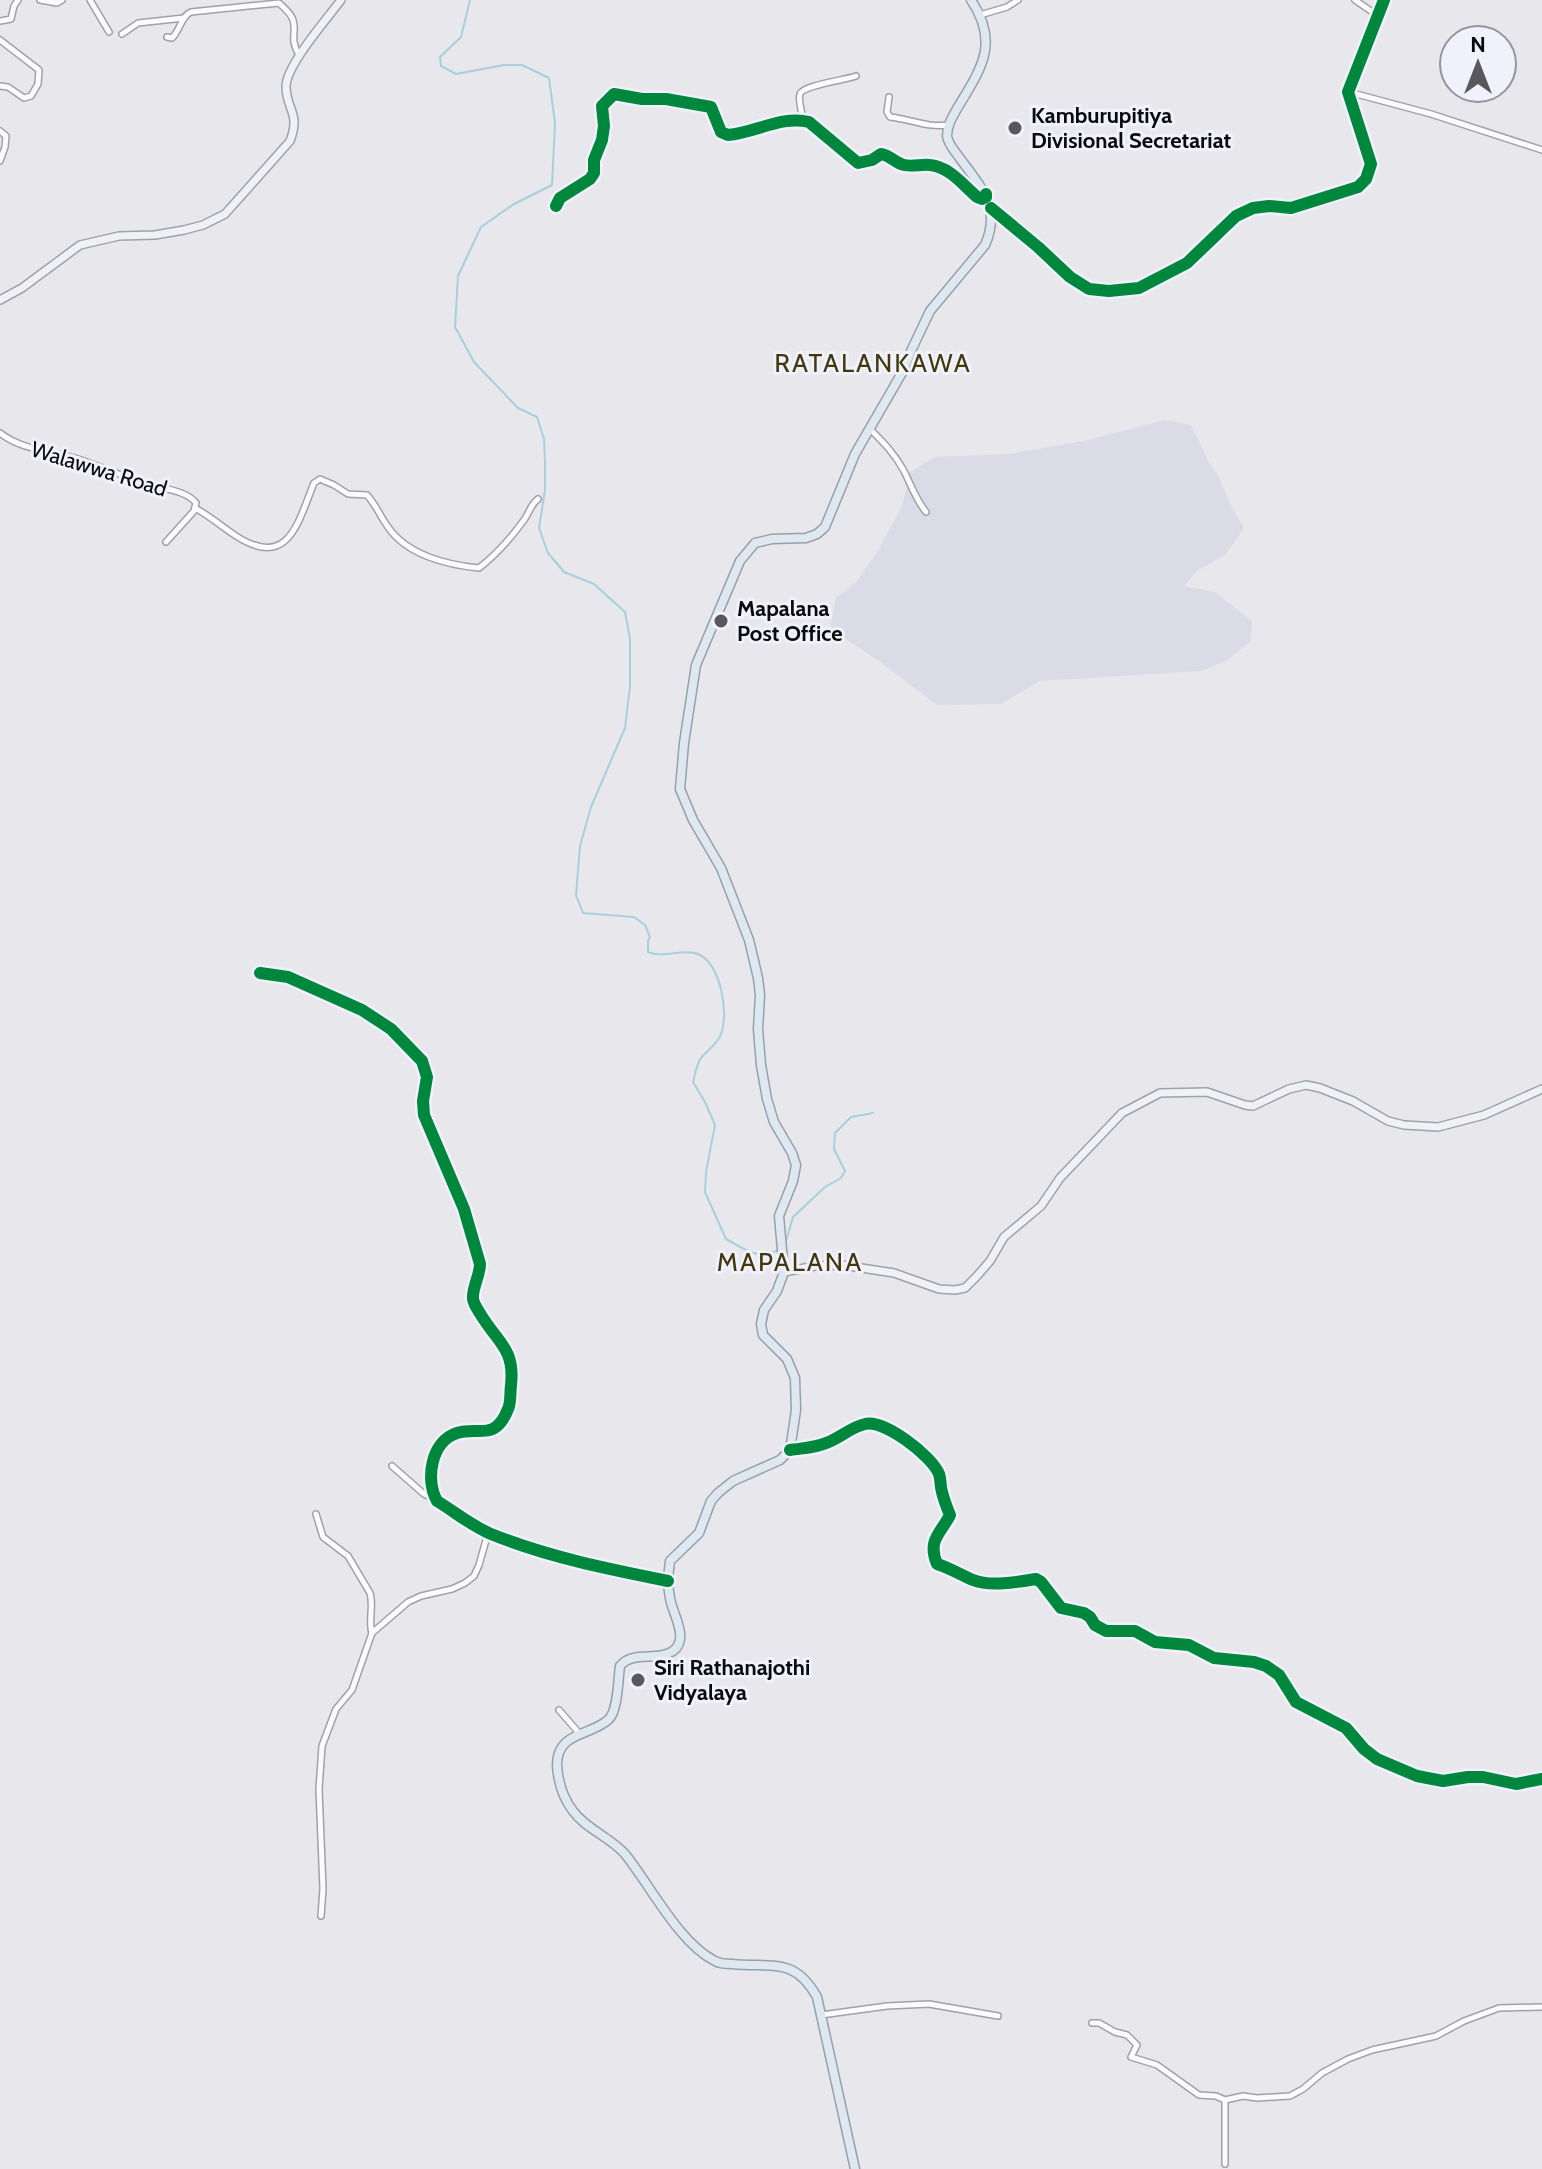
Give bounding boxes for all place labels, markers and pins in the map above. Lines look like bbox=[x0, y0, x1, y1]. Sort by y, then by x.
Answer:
place label: Kamburupitiya Divisional Secretariat bbox=[1031, 102, 1231, 154]
marker: Kamburupitiya Divisional Secretariat bbox=[1006, 119, 1024, 137]
place label: Mapalana Post Office bbox=[737, 595, 843, 647]
marker: Mapalana Post Office bbox=[712, 612, 730, 630]
place label: Siri Rathanajothi Vidyalaya bbox=[654, 1654, 810, 1706]
marker: Siri Rathanajothi Vidyalaya bbox=[629, 1671, 647, 1689]

